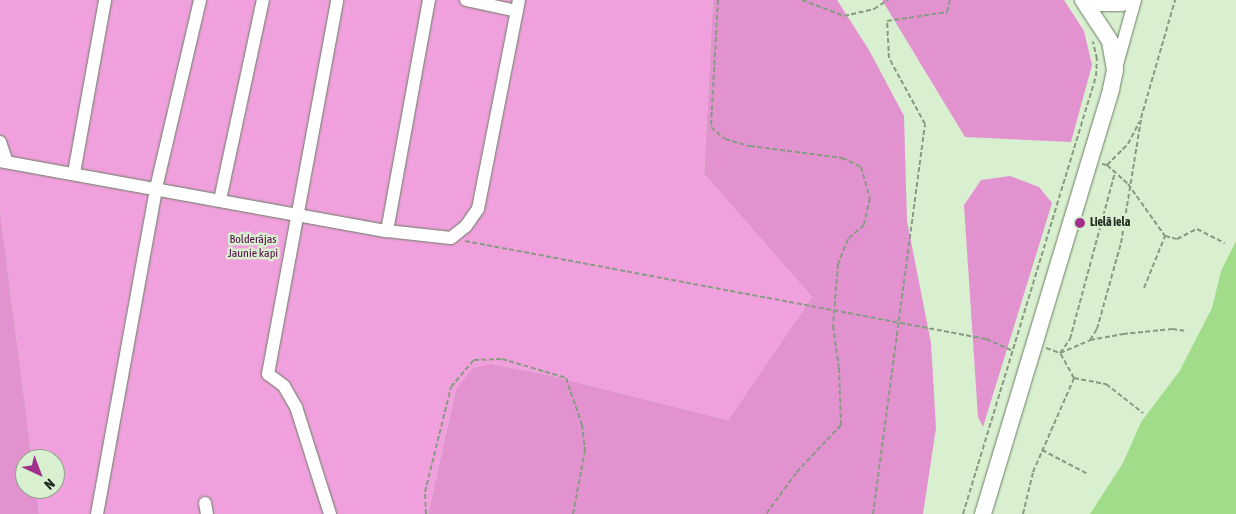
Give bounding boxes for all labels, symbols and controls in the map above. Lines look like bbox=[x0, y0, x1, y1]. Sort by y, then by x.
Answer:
place label: Lielā iela bbox=[1090, 216, 1130, 230]
marker: Lielā iela bbox=[1074, 217, 1086, 229]
park label: Bolderājas Jaunie kapi bbox=[228, 233, 278, 261]
north arrow bbox=[15, 449, 65, 499]
text: N bbox=[41, 476, 58, 493]

